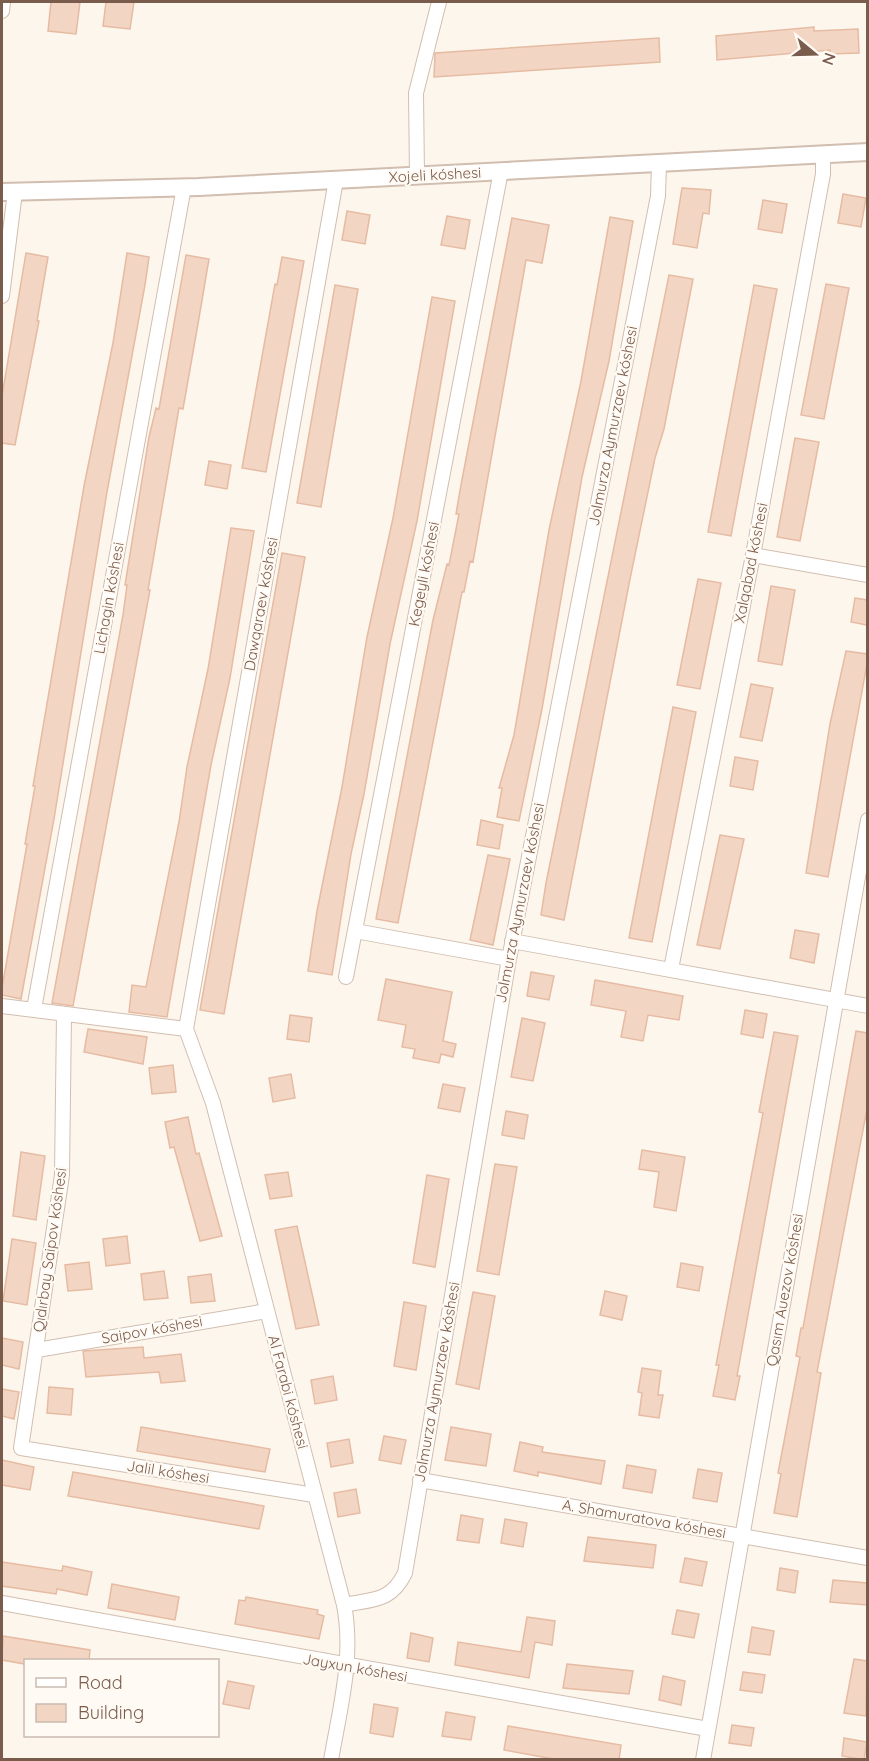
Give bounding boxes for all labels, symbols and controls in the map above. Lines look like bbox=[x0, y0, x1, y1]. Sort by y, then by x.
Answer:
north arrow bbox=[785, 24, 845, 84]
text: N bbox=[818, 50, 841, 68]
street label: Xojeli kóshesi bbox=[388, 163, 482, 186]
street label: Jolmurza Aymurzaev kóshesi bbox=[584, 324, 641, 528]
street label: Xalqabad kóshesi bbox=[730, 501, 772, 625]
street label: Kegeyli kóshesi bbox=[404, 520, 443, 628]
street label: Dawqaraev kóshesi bbox=[239, 535, 282, 672]
street label: Lichagin kóshesi bbox=[89, 540, 128, 655]
street label: Jolmurza Aymurzaev kóshesi bbox=[491, 801, 548, 1005]
street label: Qıdırbay Saipov kóshesi bbox=[29, 1166, 70, 1333]
street label: Qasım Auezov kóshesi bbox=[762, 1212, 807, 1368]
street label: Jolmurza Aymurzaev kóshesi bbox=[409, 1280, 464, 1484]
street label: Saipov kóshesi bbox=[100, 1311, 204, 1348]
street label: Al Farabi kóshesi bbox=[264, 1333, 313, 1451]
street label: Jalil kóshesi bbox=[125, 1456, 211, 1487]
street label: A. Shamuratova kóshesi bbox=[561, 1495, 727, 1542]
street label: Jayxun kóshesi bbox=[301, 1649, 409, 1686]
legend bbox=[24, 1659, 219, 1737]
text: Road bbox=[78, 1671, 123, 1694]
text: Building bbox=[78, 1701, 144, 1724]

